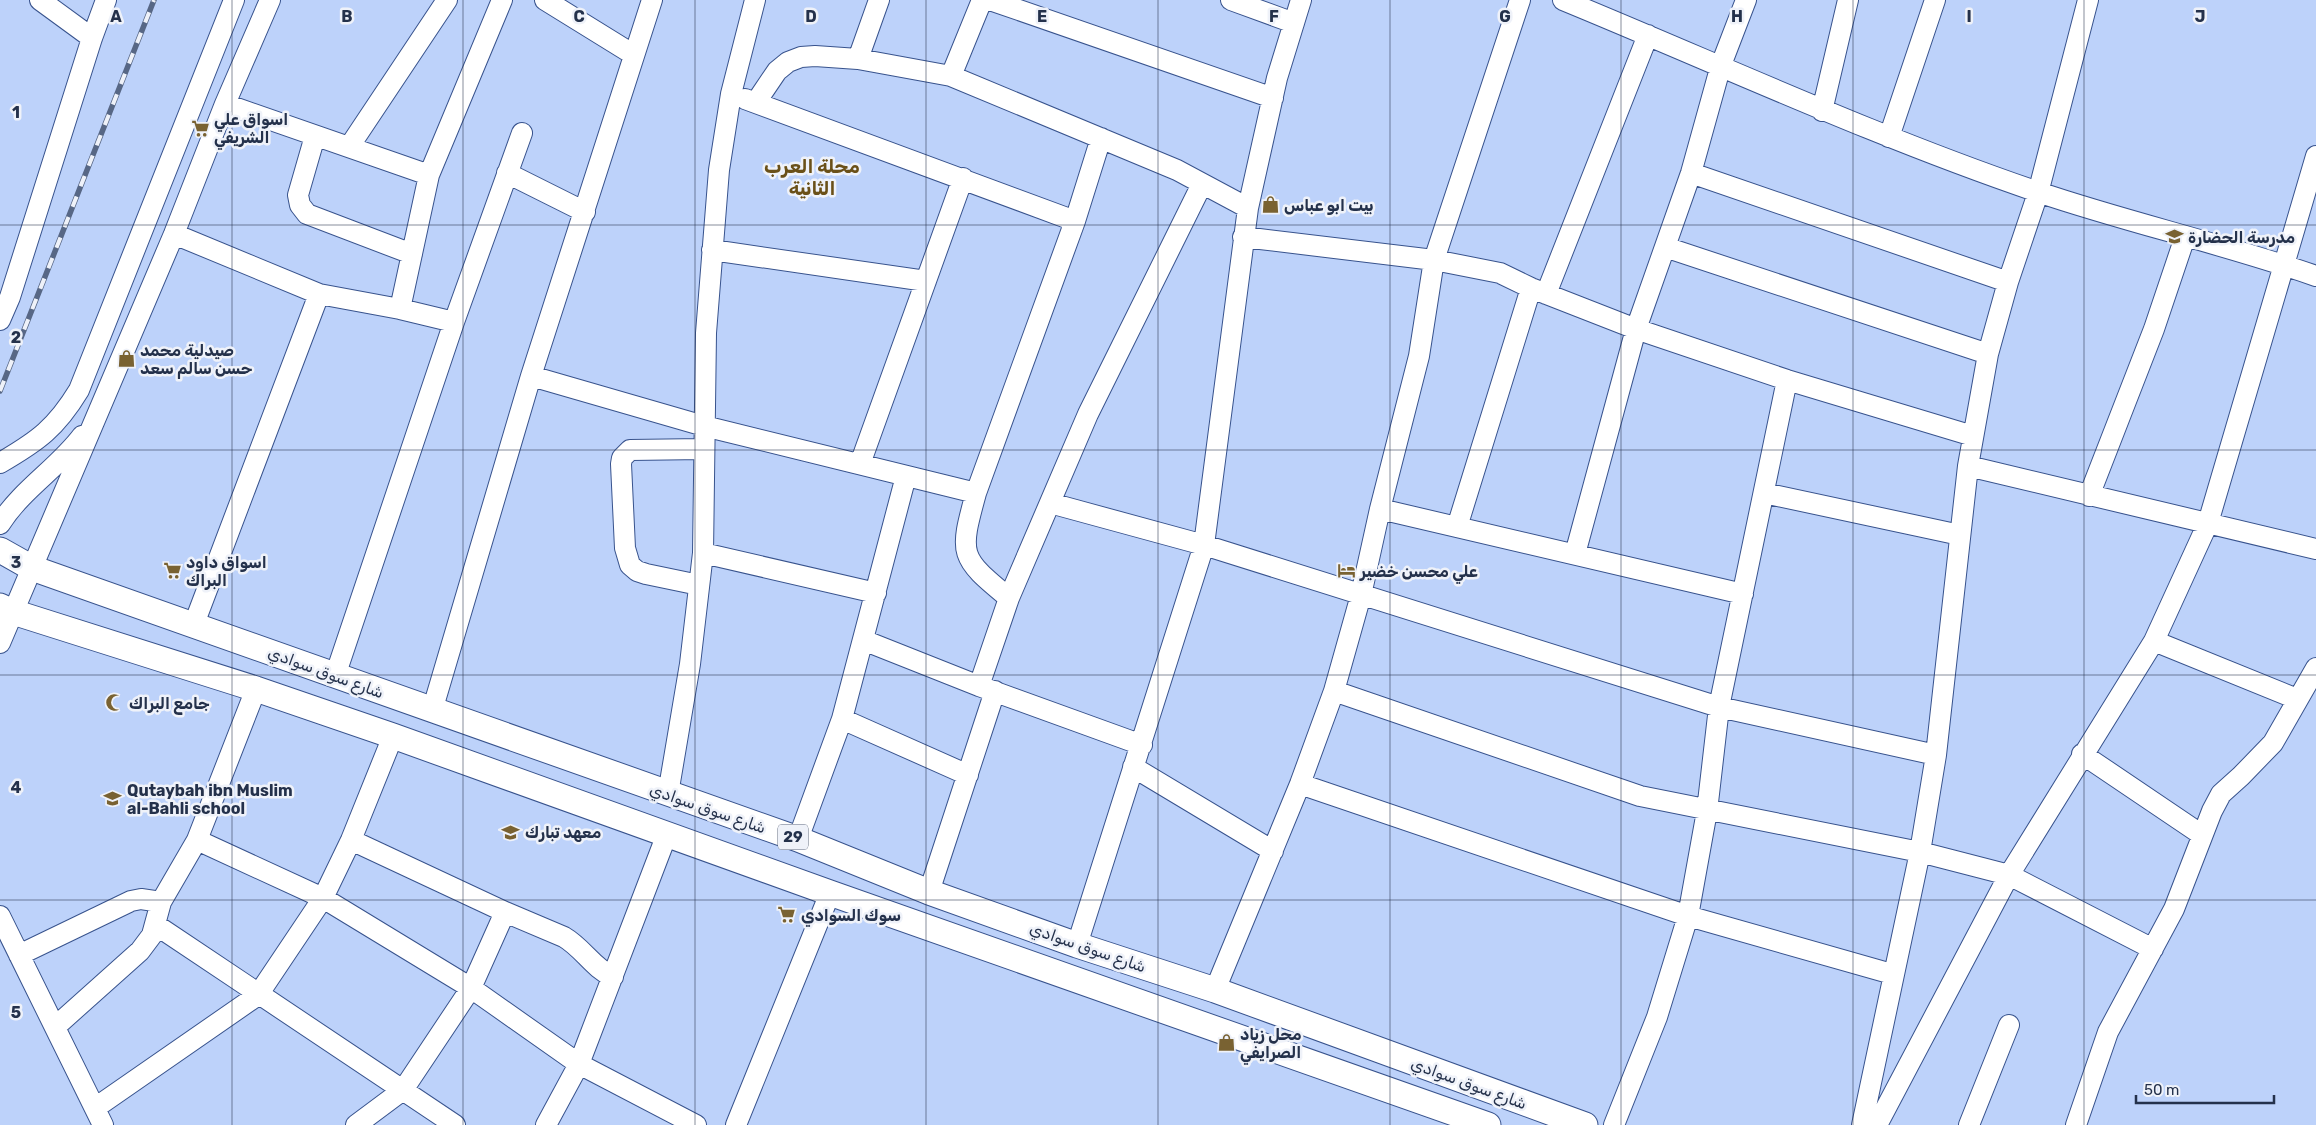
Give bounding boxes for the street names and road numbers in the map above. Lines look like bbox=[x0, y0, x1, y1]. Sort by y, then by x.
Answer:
street label: شارع سوق سوادي bbox=[265, 643, 386, 704]
street label: شارع سوق سوادي bbox=[647, 780, 769, 839]
road number: 29 bbox=[778, 824, 808, 850]
street label: شارع سوق سوادي bbox=[1027, 919, 1149, 978]
street label: شارع سوق سوادي bbox=[1408, 1054, 1529, 1115]

